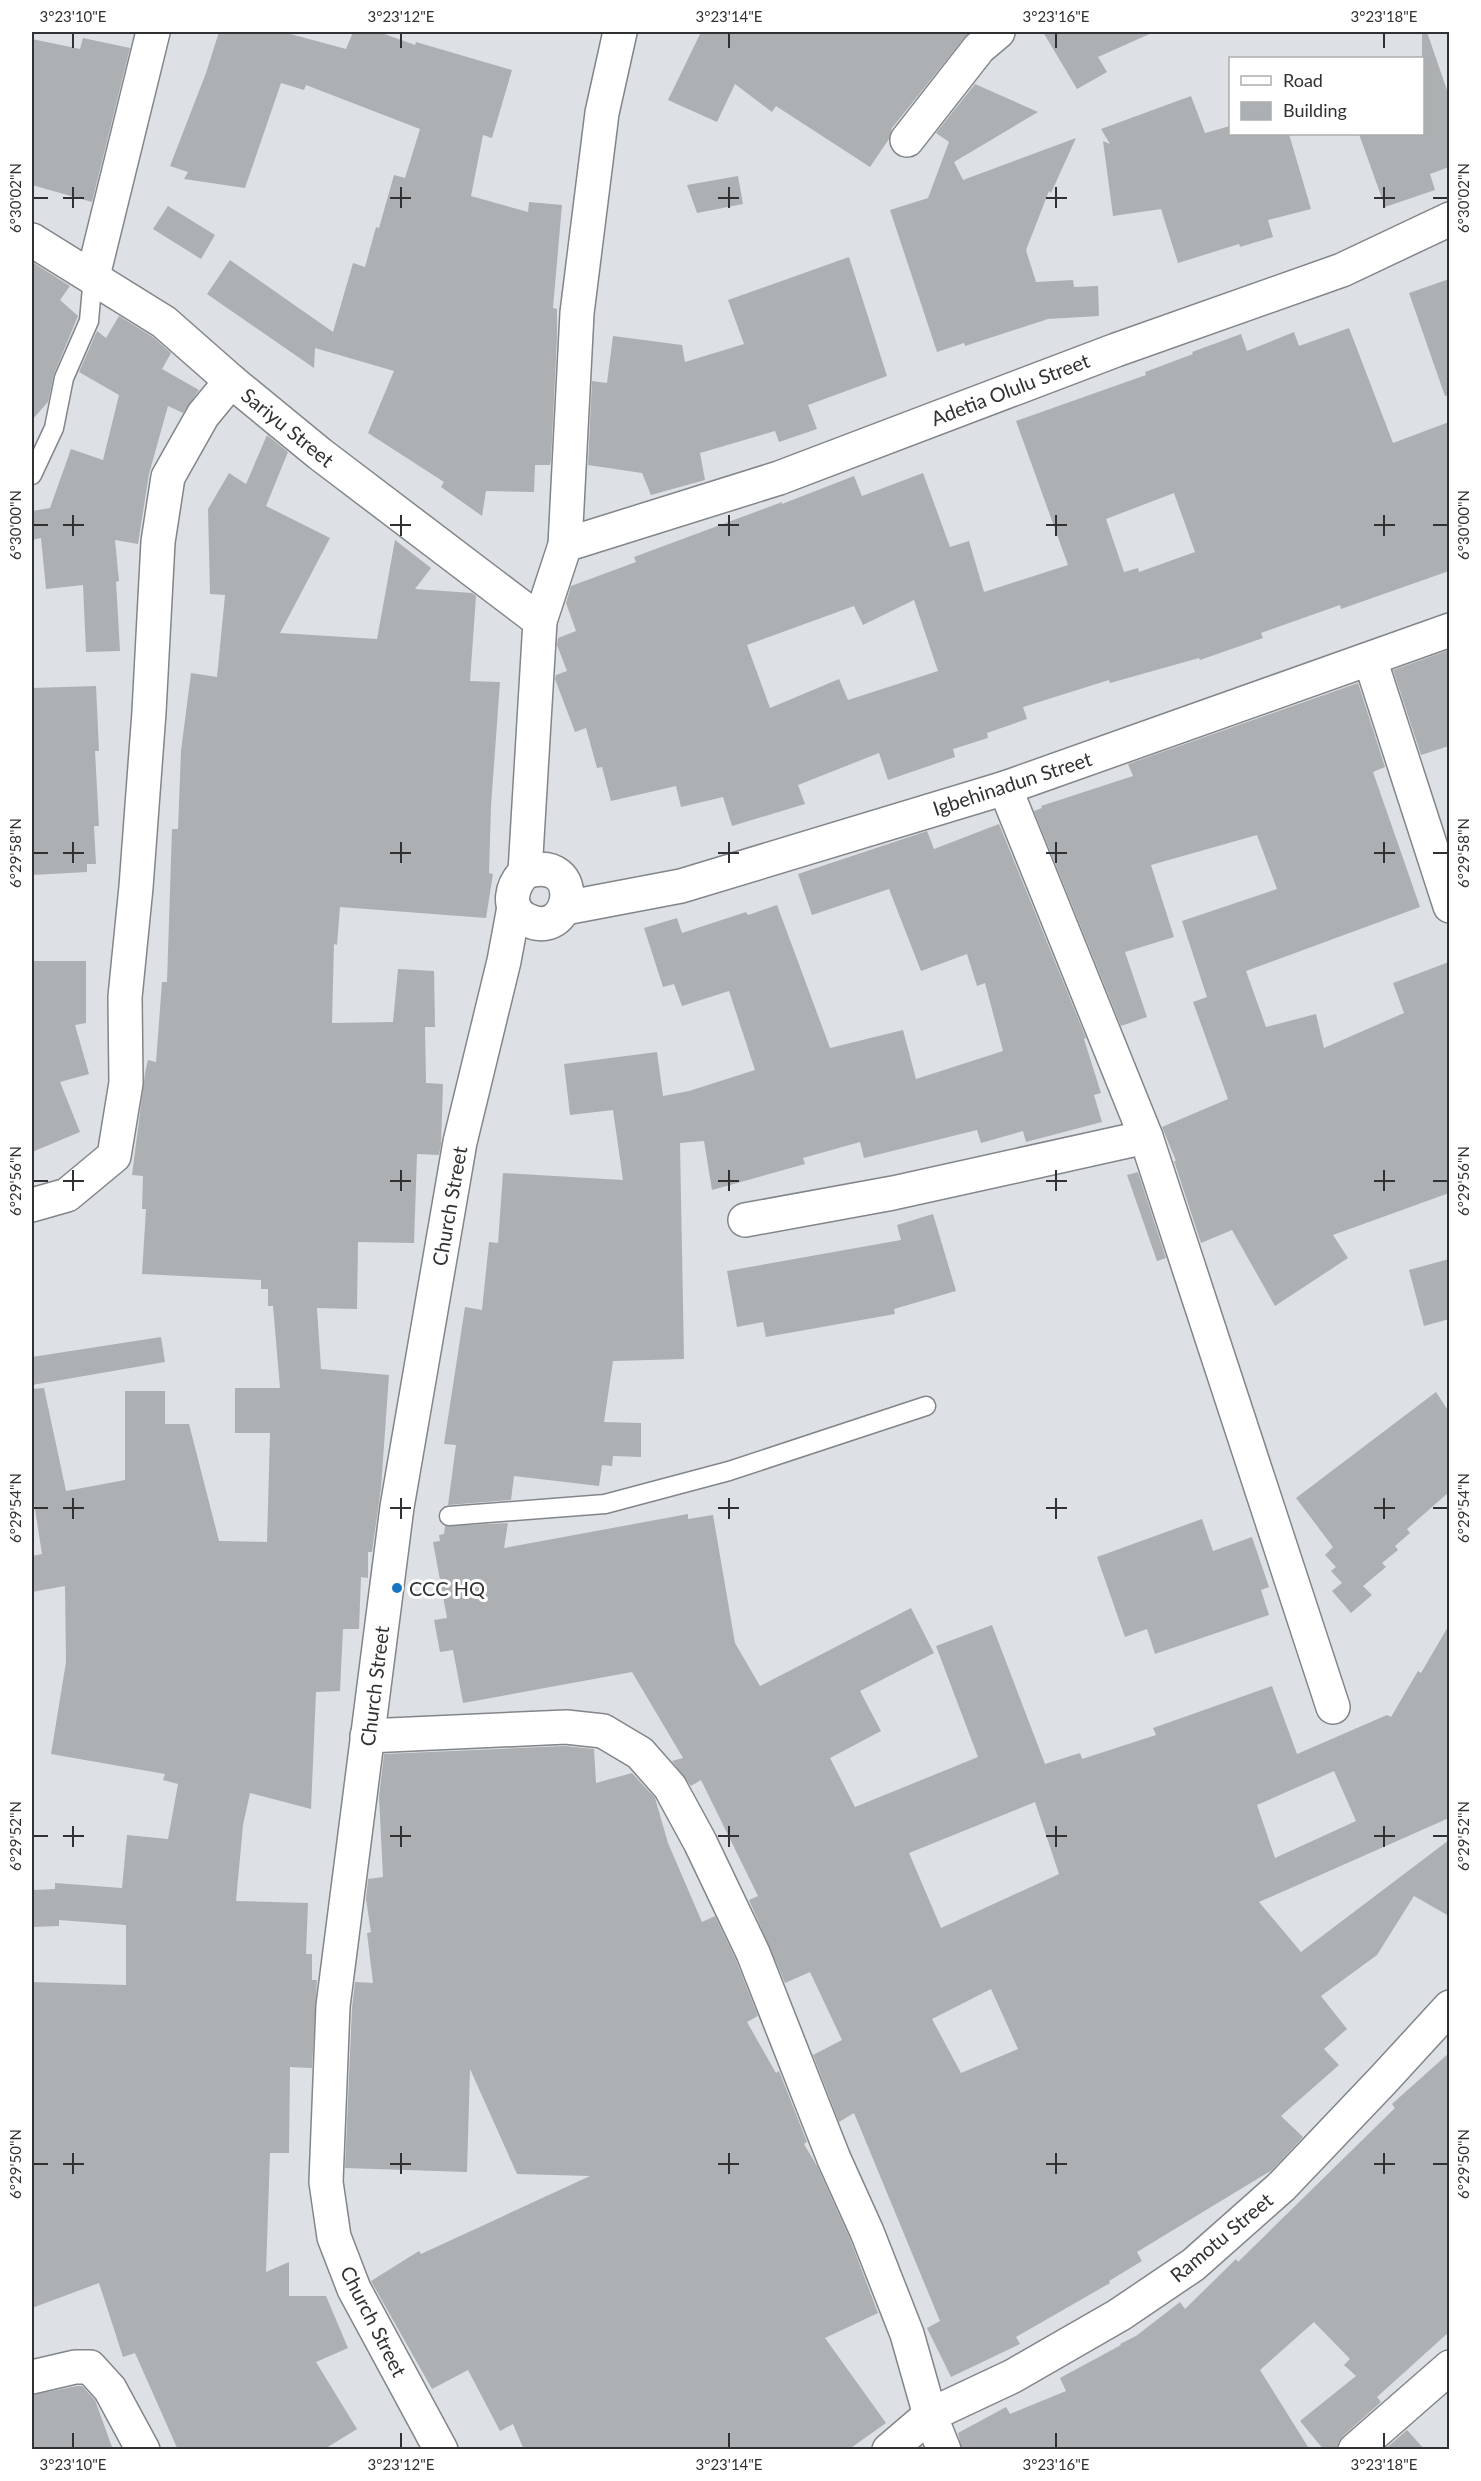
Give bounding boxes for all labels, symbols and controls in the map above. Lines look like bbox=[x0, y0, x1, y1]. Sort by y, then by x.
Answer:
text: 3°23'10"E bbox=[40, 7, 107, 25]
text: 3°23'12"E bbox=[368, 7, 435, 25]
text: 3°23'14"E bbox=[696, 7, 763, 25]
text: 3°23'16"E bbox=[1023, 7, 1090, 25]
text: 3°23'18"E bbox=[1351, 7, 1418, 25]
legend bbox=[1229, 57, 1424, 135]
text: Road bbox=[1283, 69, 1323, 91]
text: Building bbox=[1283, 99, 1347, 121]
text: 6°30'02"N bbox=[6, 163, 24, 233]
text: 6°30'02"N bbox=[1454, 163, 1472, 233]
street label: Adetia Olulu Street bbox=[927, 348, 1093, 430]
street label: Sariyu Street bbox=[237, 382, 339, 472]
text: 6°30'00"N bbox=[6, 490, 24, 560]
text: 6°30'00"N bbox=[1454, 490, 1472, 560]
street label: Igbehinadun Street bbox=[929, 746, 1095, 820]
text: 6°29'58"N bbox=[6, 818, 24, 888]
text: 6°29'58"N bbox=[1454, 818, 1472, 888]
street label: Church Street bbox=[427, 1144, 471, 1268]
text: 6°29'56"N bbox=[6, 1146, 24, 1216]
text: 6°29'56"N bbox=[1454, 1146, 1472, 1216]
text: 6°29'54"N bbox=[6, 1473, 24, 1543]
text: 6°29'54"N bbox=[1454, 1473, 1472, 1543]
place label: CCC HQ bbox=[409, 1576, 485, 1600]
marker: CCC HQ bbox=[390, 1581, 404, 1595]
street label: Church Street bbox=[355, 1624, 393, 1748]
text: 6°29'52"N bbox=[6, 1801, 24, 1871]
text: 6°29'52"N bbox=[1454, 1801, 1472, 1871]
text: 6°29'50"N bbox=[6, 2129, 24, 2199]
text: 6°29'50"N bbox=[1454, 2129, 1472, 2199]
street label: Ramotu Street bbox=[1165, 2187, 1277, 2287]
street label: Church Street bbox=[336, 2262, 412, 2380]
text: 3°23'10"E bbox=[40, 2455, 107, 2473]
text: 3°23'12"E bbox=[368, 2455, 435, 2473]
text: 3°23'14"E bbox=[696, 2455, 763, 2473]
text: 3°23'16"E bbox=[1023, 2455, 1090, 2473]
text: 3°23'18"E bbox=[1351, 2455, 1418, 2473]

